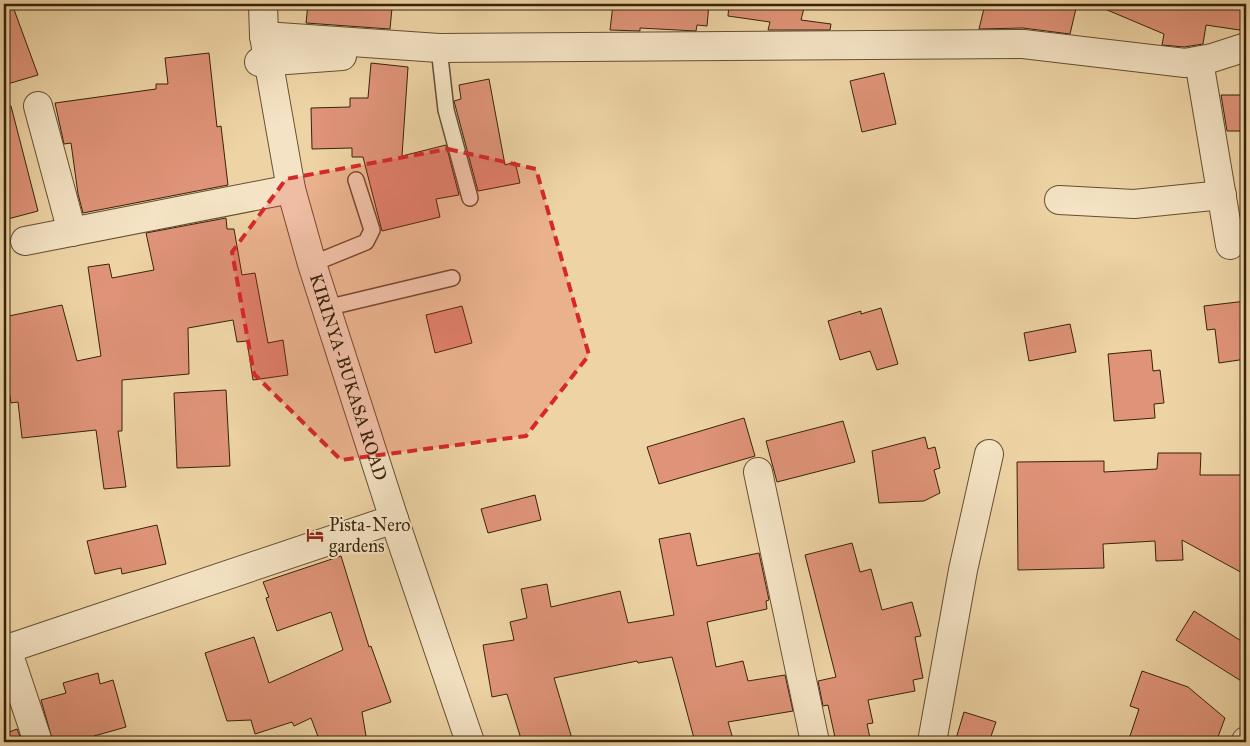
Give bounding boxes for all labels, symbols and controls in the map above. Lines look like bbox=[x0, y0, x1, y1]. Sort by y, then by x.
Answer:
street label: KIRINYA-BUKASA ROAD bbox=[305, 271, 392, 483]
place label: Pista-Nero gardens bbox=[329, 514, 411, 558]
hotel icon: Pista-Nero gardens bbox=[305, 525, 325, 545]

